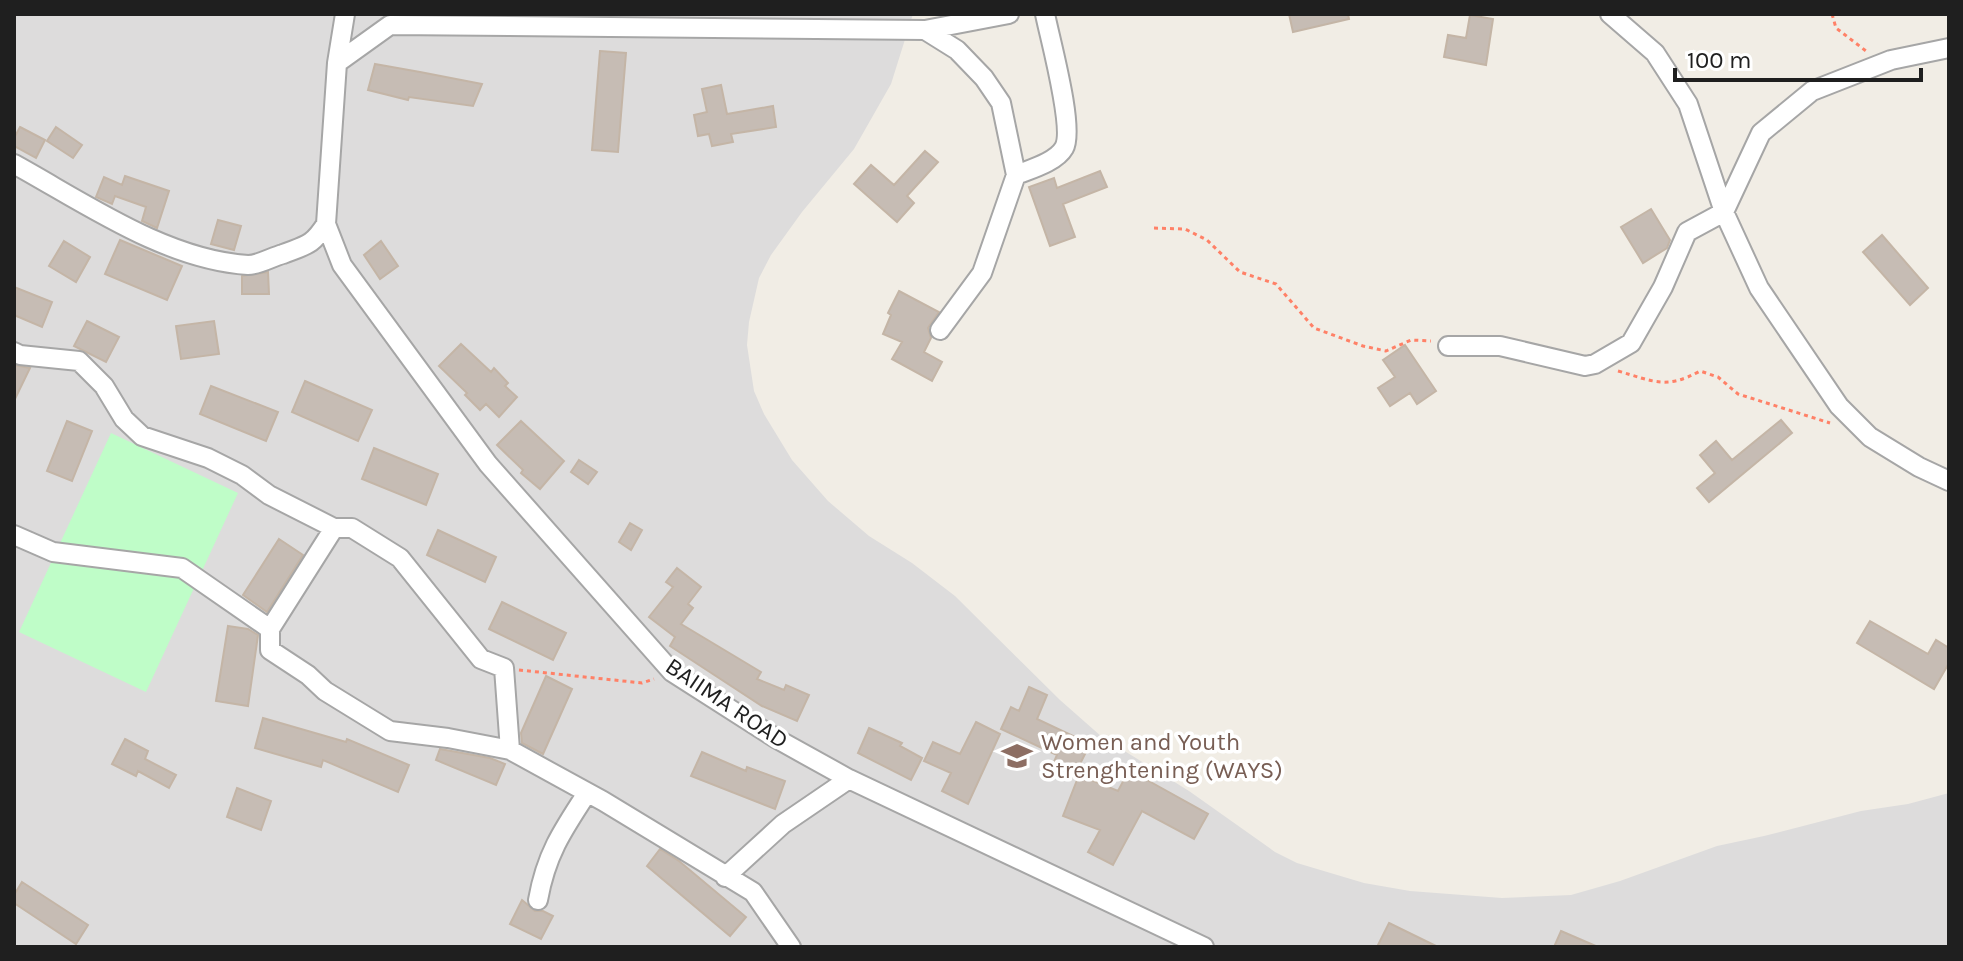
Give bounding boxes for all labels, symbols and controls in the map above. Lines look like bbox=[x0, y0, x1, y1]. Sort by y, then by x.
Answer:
scale bar bbox=[1675, 32, 1921, 82]
text: 100 m bbox=[1687, 46, 1752, 74]
street label: BAIIMA ROAD bbox=[660, 652, 794, 754]
place label: Women and Youth Strenghtening (WAYS) bbox=[1041, 728, 1283, 784]
school or university icon: Women and Youth Strenghtening (WAYS) bbox=[1000, 739, 1034, 773]

